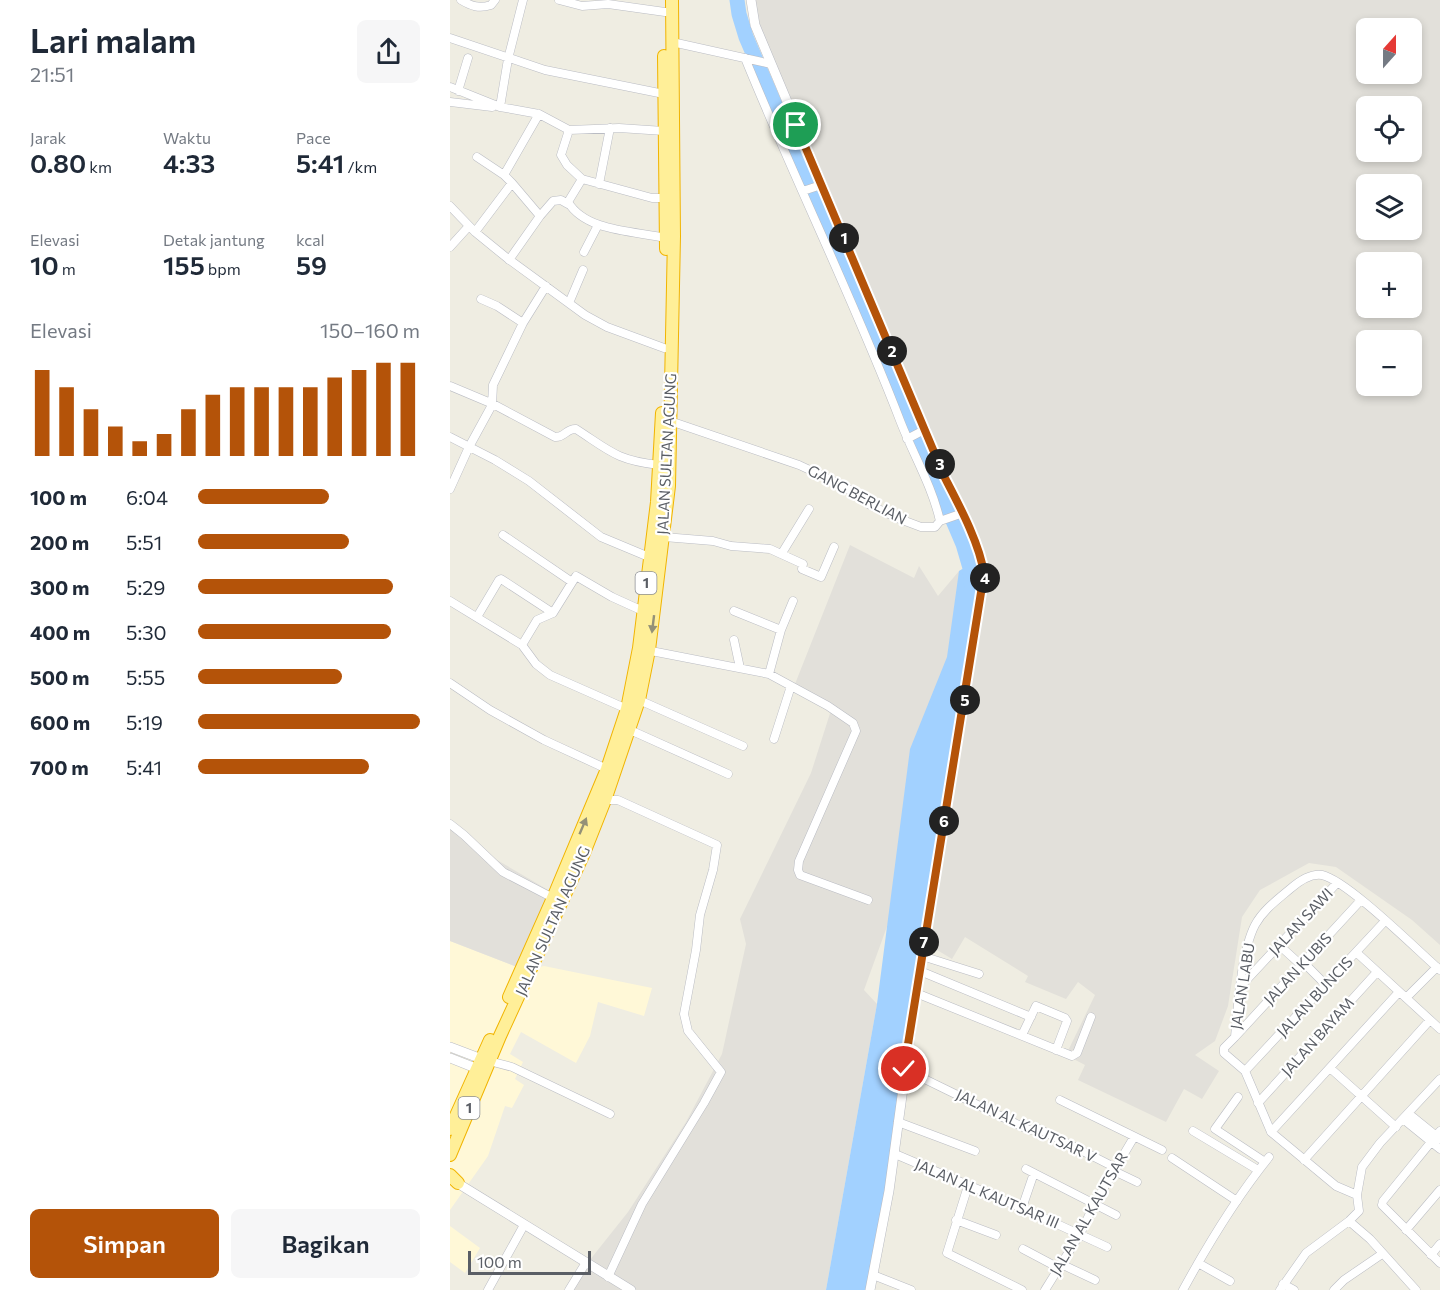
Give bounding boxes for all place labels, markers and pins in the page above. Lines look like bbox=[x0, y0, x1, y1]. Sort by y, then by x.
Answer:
pin bbox=[770, 99, 821, 150]
pin: 1 bbox=[829, 223, 859, 253]
pin: 2 bbox=[877, 336, 907, 366]
pin: 3 bbox=[925, 449, 955, 479]
pin: 4 bbox=[970, 563, 1000, 593]
pin: 5 bbox=[950, 685, 980, 715]
pin: 6 bbox=[929, 806, 959, 836]
pin: 7 bbox=[909, 927, 939, 957]
pin bbox=[878, 1043, 929, 1094]

